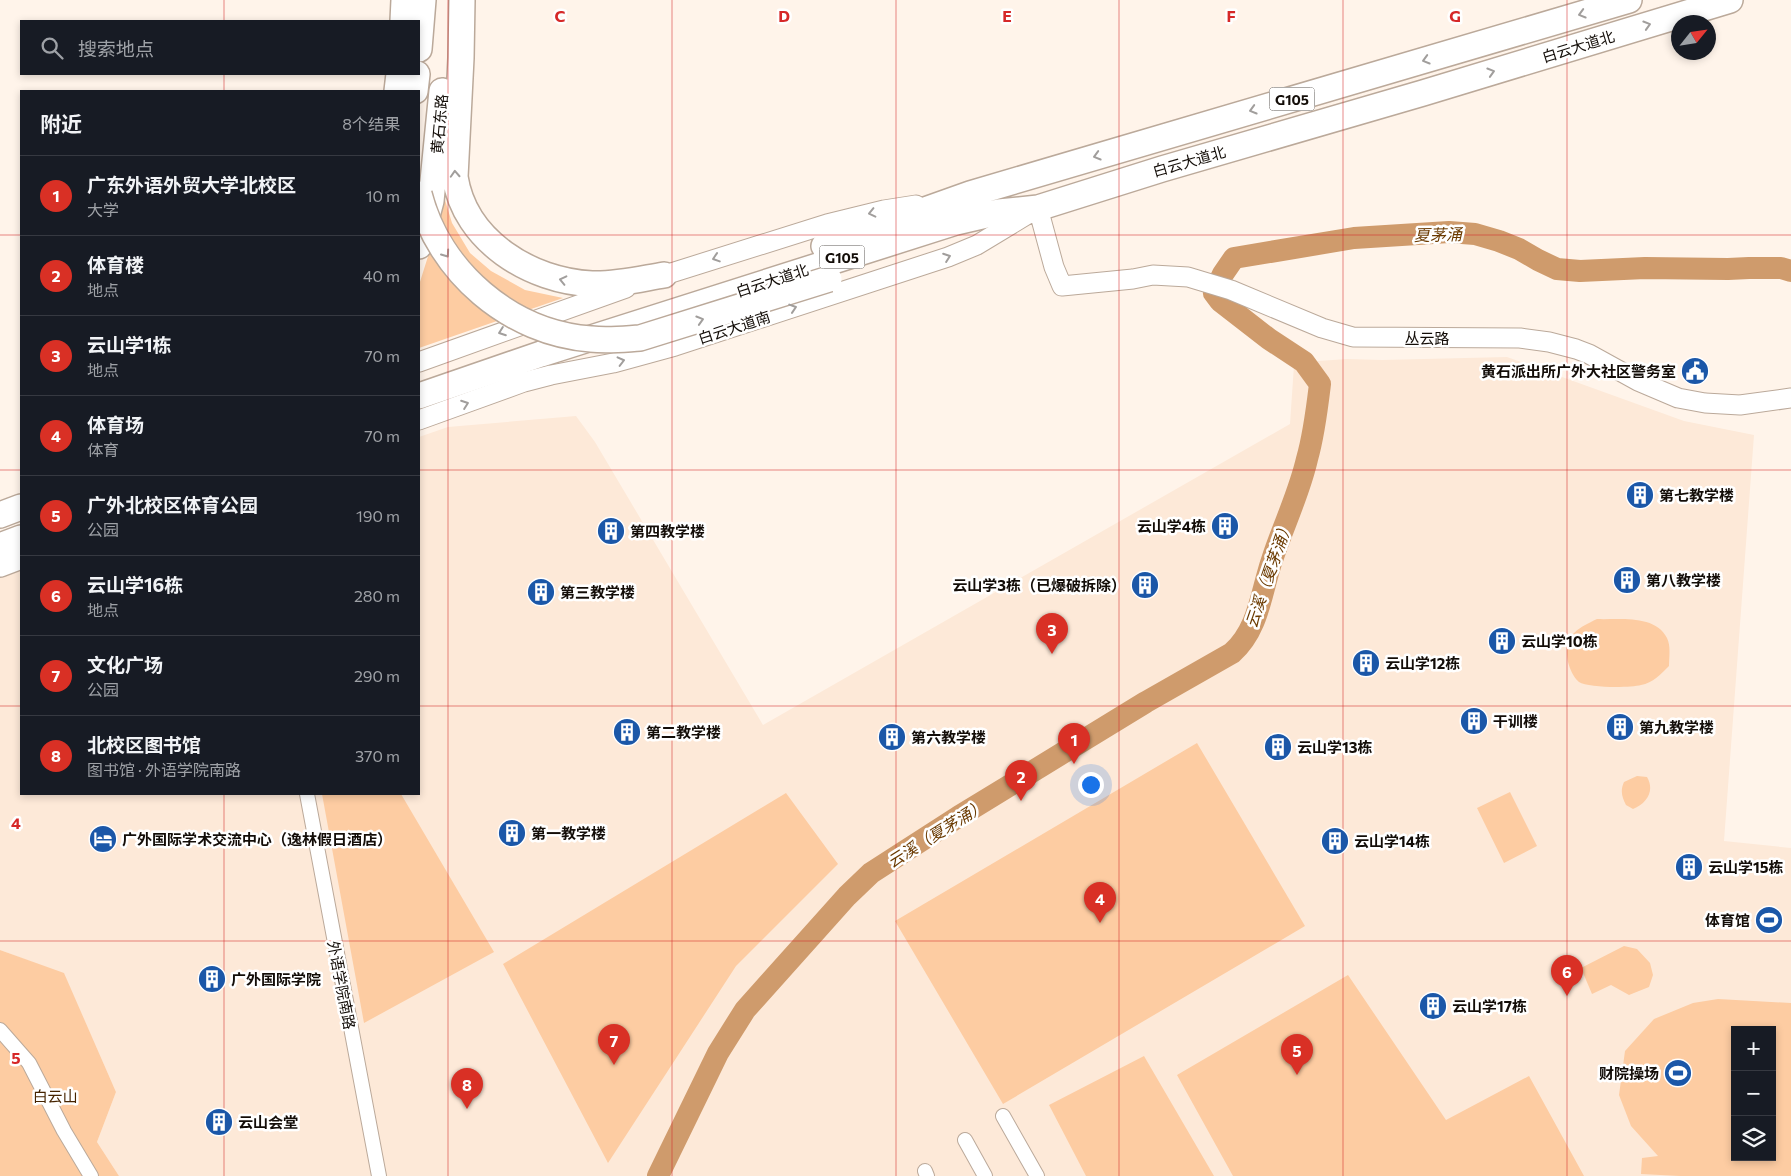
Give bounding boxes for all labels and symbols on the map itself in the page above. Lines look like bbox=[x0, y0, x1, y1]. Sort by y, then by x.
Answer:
text: C bbox=[555, 6, 566, 25]
text: D bbox=[778, 6, 790, 25]
text: E bbox=[1002, 6, 1012, 25]
text: F bbox=[1226, 6, 1236, 25]
text: G bbox=[1449, 6, 1461, 25]
one-way arrow bbox=[1578, 8, 1587, 18]
north arrow bbox=[1671, 15, 1716, 60]
one-way arrow bbox=[1642, 20, 1650, 30]
street label: 白云大道北 bbox=[1539, 26, 1617, 66]
one-way arrow bbox=[1422, 54, 1431, 64]
one-way arrow bbox=[1486, 67, 1495, 77]
road number: G105 bbox=[1270, 88, 1314, 110]
street label: 黄石东路 bbox=[427, 93, 451, 155]
one-way arrow bbox=[1250, 105, 1258, 115]
street label: 白云大道北 bbox=[1150, 142, 1228, 180]
one-way arrow bbox=[1094, 150, 1102, 160]
one-way arrow bbox=[450, 170, 461, 178]
one-way arrow bbox=[867, 207, 876, 218]
water label: 夏茅涌 bbox=[1414, 224, 1464, 244]
road number: G105 bbox=[820, 246, 864, 268]
one-way arrow bbox=[440, 248, 449, 258]
one-way arrow bbox=[712, 253, 721, 263]
one-way arrow bbox=[943, 253, 951, 263]
street label: 白云大道北 bbox=[734, 260, 810, 300]
one-way arrow bbox=[559, 275, 568, 286]
one-way arrow bbox=[788, 304, 797, 314]
street label: 白云大道南 bbox=[696, 307, 772, 347]
one-way arrow bbox=[695, 316, 703, 326]
one-way arrow bbox=[498, 326, 507, 336]
street label: 丛云路 bbox=[1404, 329, 1450, 347]
one-way arrow bbox=[617, 356, 626, 367]
public building icon: 黄石派出所广外大社区警务室 bbox=[1680, 356, 1710, 386]
place label: 黄石派出所广外大社区警务室 bbox=[1481, 362, 1676, 380]
one-way arrow bbox=[460, 400, 468, 410]
building icon: 第七教学楼 bbox=[1625, 480, 1655, 510]
place label: 第七教学楼 bbox=[1659, 486, 1734, 504]
building icon: 云山学4栋 bbox=[1210, 511, 1240, 541]
building icon: 第四教学楼 bbox=[596, 516, 626, 546]
place label: 云山学4栋 bbox=[1137, 517, 1206, 535]
water label: 云溪（夏茅涌） bbox=[1241, 518, 1295, 630]
place label: 第四教学楼 bbox=[630, 522, 705, 540]
building icon: 第八教学楼 bbox=[1612, 565, 1642, 595]
building icon: 云山学3栋（已爆破拆除） bbox=[1130, 570, 1160, 600]
place label: 第八教学楼 bbox=[1646, 571, 1721, 589]
place label: 云山学3栋（已爆破拆除） bbox=[952, 576, 1126, 594]
building icon: 第三教学楼 bbox=[526, 577, 556, 607]
place label: 第三教学楼 bbox=[560, 583, 635, 601]
pin: 3 bbox=[1036, 613, 1068, 654]
building icon: 云山学10栋 bbox=[1487, 626, 1517, 656]
place label: 云山学10栋 bbox=[1521, 632, 1598, 650]
building icon: 云山学12栋 bbox=[1351, 648, 1381, 678]
place label: 云山学12栋 bbox=[1385, 654, 1460, 672]
building icon: 干训楼 bbox=[1459, 706, 1489, 736]
place label: 干训楼 bbox=[1493, 712, 1538, 730]
building icon: 第九教学楼 bbox=[1605, 712, 1635, 742]
building icon: 第二教学楼 bbox=[612, 717, 642, 747]
place label: 第九教学楼 bbox=[1639, 718, 1714, 736]
building icon: 第六教学楼 bbox=[877, 722, 907, 752]
place label: 第二教学楼 bbox=[646, 723, 721, 741]
pin: 1 bbox=[1058, 723, 1090, 764]
place label: 第六教学楼 bbox=[911, 728, 986, 746]
building icon: 云山学13栋 bbox=[1263, 732, 1293, 762]
place label: 云山学13栋 bbox=[1297, 738, 1373, 756]
pin: 2 bbox=[1005, 760, 1037, 801]
your location bbox=[1078, 772, 1104, 798]
water label: 云溪（夏茅涌） bbox=[883, 795, 989, 871]
text: 4 bbox=[11, 813, 21, 832]
building icon: 第一教学楼 bbox=[497, 818, 527, 848]
hotel icon: 广外国际学术交流中心（逸林假日酒店） bbox=[88, 824, 118, 854]
place label: 第一教学楼 bbox=[531, 824, 606, 842]
building icon: 云山学14栋 bbox=[1320, 826, 1350, 856]
place label: 广外国际学术交流中心（逸林假日酒店） bbox=[122, 830, 392, 848]
place label: 云山学14栋 bbox=[1354, 832, 1430, 850]
building icon: 云山学15栋 bbox=[1674, 852, 1704, 882]
place label: 云山学15栋 bbox=[1708, 858, 1784, 876]
pin: 4 bbox=[1084, 882, 1116, 923]
sports icon: 体育馆 bbox=[1754, 905, 1784, 935]
place label: 体育馆 bbox=[1705, 911, 1750, 929]
street label: 外语学院南路 bbox=[325, 939, 359, 1031]
pin: 6 bbox=[1551, 955, 1583, 996]
building icon: 广外国际学院 bbox=[197, 964, 227, 994]
place label: 广外国际学院 bbox=[231, 970, 321, 988]
building icon: 云山学17栋 bbox=[1418, 991, 1448, 1021]
place label: 云山学17栋 bbox=[1452, 997, 1527, 1015]
pin: 7 bbox=[598, 1024, 630, 1065]
pin: 5 bbox=[1281, 1034, 1313, 1075]
text: 5 bbox=[11, 1048, 21, 1067]
sports icon: 财院操场 bbox=[1663, 1058, 1693, 1088]
place label: 财院操场 bbox=[1599, 1064, 1659, 1082]
pin: 8 bbox=[451, 1068, 483, 1109]
park label: 白云山 bbox=[32, 1087, 78, 1105]
building icon: 云山会堂 bbox=[204, 1107, 234, 1137]
place label: 云山会堂 bbox=[238, 1113, 298, 1131]

